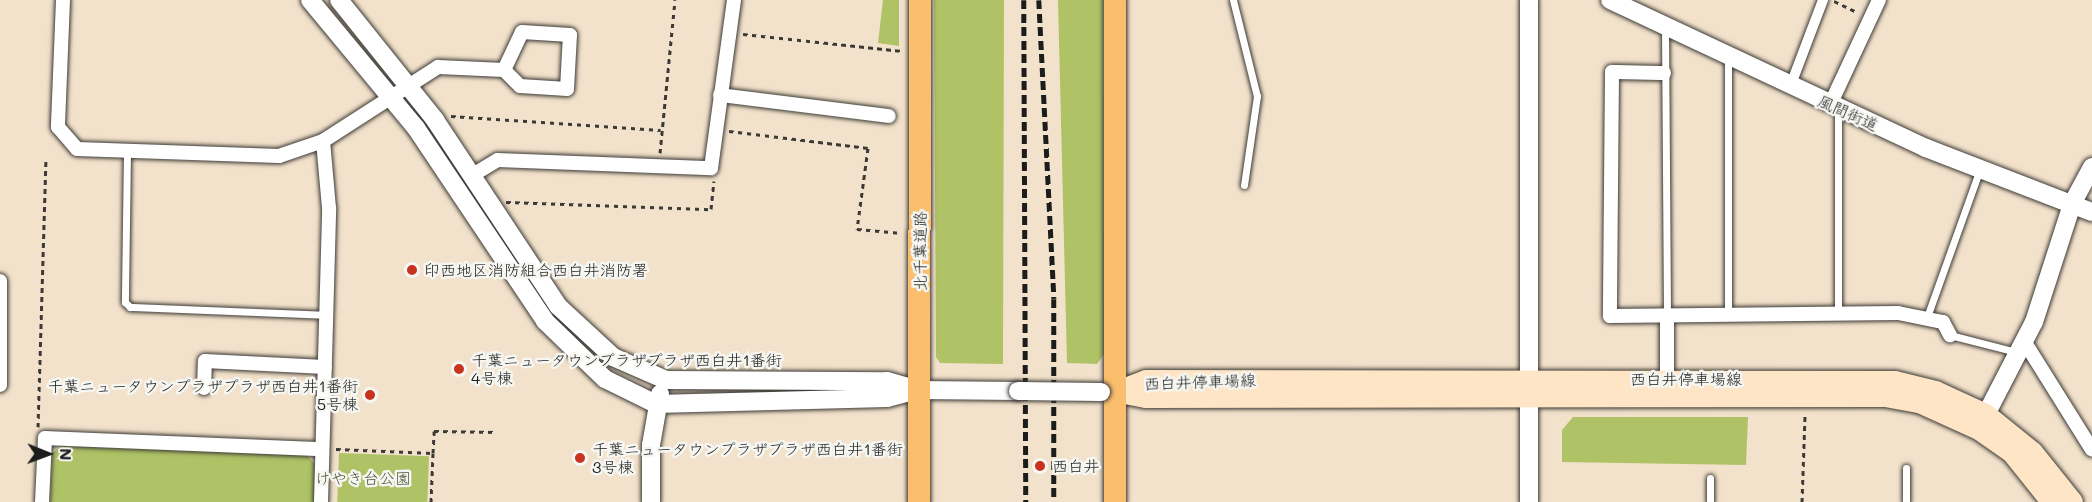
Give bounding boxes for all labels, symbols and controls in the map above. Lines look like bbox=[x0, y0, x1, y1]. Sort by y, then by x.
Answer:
street label: 風間街道 bbox=[1815, 91, 1881, 135]
street label: 北千葉道路 bbox=[910, 211, 930, 291]
place label: 印西地区消防組合西白井消防署 bbox=[424, 260, 648, 280]
marker: 印西地区消防組合西白井消防署 bbox=[405, 263, 419, 277]
place label: 千葉ニュータウンプラザプラザ西白井1番街 4号棟 bbox=[471, 350, 782, 388]
marker: 千葉ニュータウンプラザプラザ西白井1番街 4号棟 bbox=[452, 362, 466, 376]
street label: 西白井停車場線 bbox=[1630, 369, 1742, 389]
street label: 西白井停車場線 bbox=[1144, 370, 1256, 394]
place label: 千葉ニュータウンプラザプラザ西白井1番街 5号棟 bbox=[47, 376, 358, 414]
marker: 千葉ニュータウンプラザプラザ西白井1番街 5号棟 bbox=[363, 388, 377, 402]
north arrow bbox=[18, 424, 78, 484]
place label: 千葉ニュータウンプラザプラザ西白井1番街 3号棟 bbox=[592, 439, 903, 477]
text: N bbox=[56, 448, 77, 461]
marker: 千葉ニュータウンプラザプラザ西白井1番街 3号棟 bbox=[573, 451, 587, 465]
place label: 西白井 bbox=[1052, 456, 1100, 476]
marker: 西白井 bbox=[1033, 459, 1047, 473]
park label: けやき台公園 bbox=[315, 468, 411, 488]

